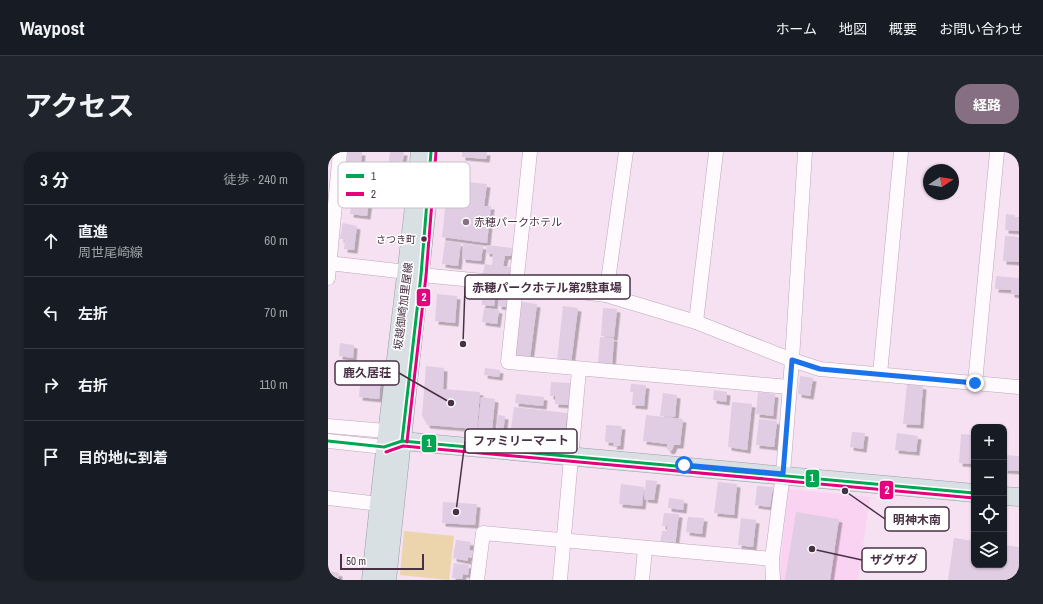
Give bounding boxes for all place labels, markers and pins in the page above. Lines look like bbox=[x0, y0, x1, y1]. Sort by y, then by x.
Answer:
place label: 赤穂パークホテル bbox=[474, 215, 562, 229]
marker: 赤穂パークホテル bbox=[461, 217, 471, 227]
place label: さつき町 bbox=[376, 233, 416, 246]
marker: さつき町 bbox=[419, 234, 429, 244]
callout: 赤穂パークホテル第2駐車場 bbox=[465, 275, 630, 299]
callout: 鹿久居荘 bbox=[335, 361, 399, 385]
callout: ファミリーマート bbox=[465, 429, 577, 453]
callout: 明神木南 bbox=[885, 507, 949, 531]
callout: ザグザグ bbox=[862, 548, 926, 572]

